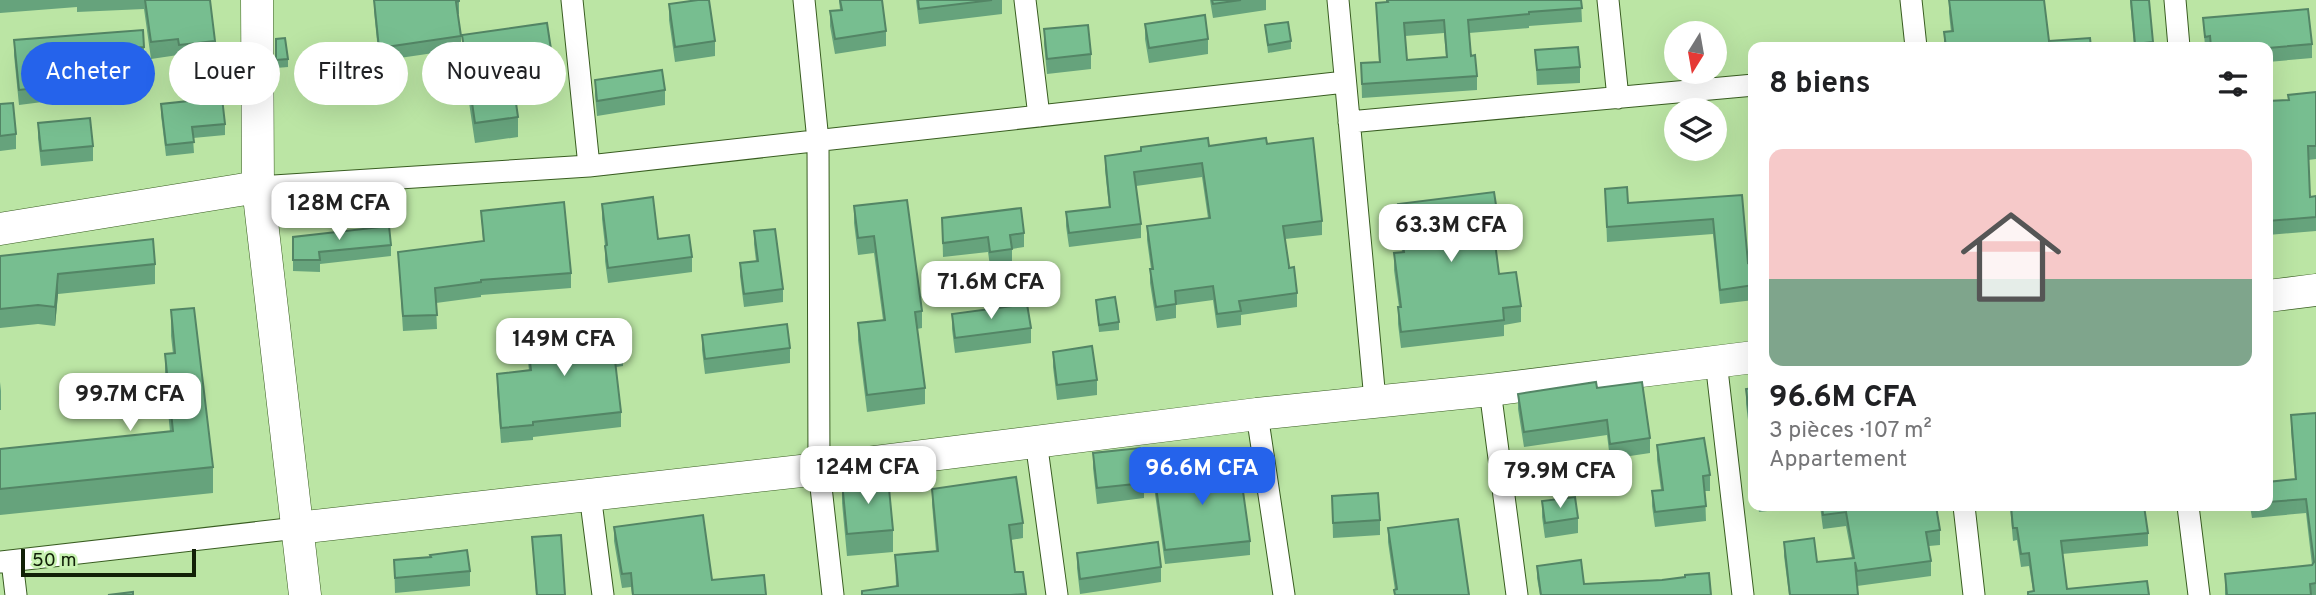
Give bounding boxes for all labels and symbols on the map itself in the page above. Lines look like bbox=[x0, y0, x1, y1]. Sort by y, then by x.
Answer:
north arrow bbox=[1664, 21, 1727, 84]
pin: 128M CFA bbox=[267, 182, 411, 242]
pin: 63.3M CFA bbox=[1371, 204, 1531, 264]
pin: 71.6M CFA bbox=[911, 262, 1071, 321]
pin: 149M CFA bbox=[492, 318, 636, 378]
pin: 99.7M CFA bbox=[50, 374, 210, 433]
pin: 124M CFA bbox=[796, 447, 940, 506]
pin: 96.6M CFA bbox=[1122, 448, 1282, 507]
pin: 79.9M CFA bbox=[1480, 450, 1640, 510]
scale bar bbox=[21, 546, 196, 578]

